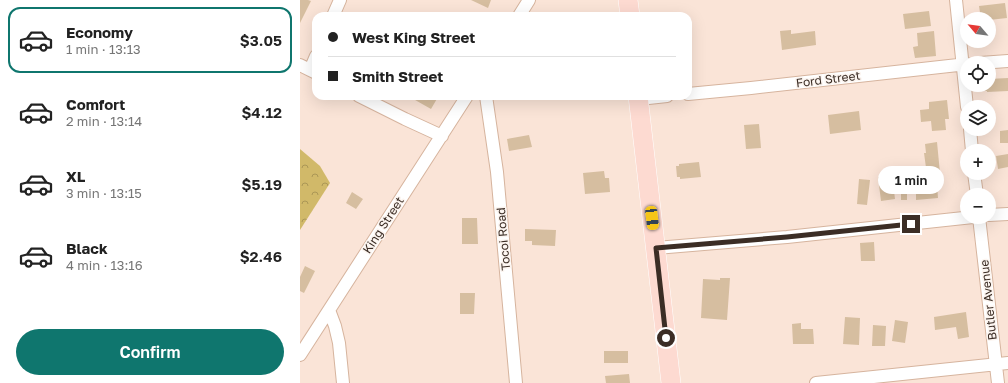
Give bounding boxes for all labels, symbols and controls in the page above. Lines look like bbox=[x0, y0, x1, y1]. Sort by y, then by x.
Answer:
north arrow bbox=[960, 12, 996, 48]
map controls bbox=[960, 12, 996, 224]
icon: car bbox=[18, 22, 54, 58]
text: Economy bbox=[66, 23, 133, 41]
text: West King Street bbox=[352, 28, 475, 46]
text: $3.05 bbox=[240, 31, 282, 49]
text: 1 min · 13:13 bbox=[66, 41, 141, 57]
button: locate bbox=[960, 56, 996, 92]
text: Smith Street bbox=[352, 67, 443, 85]
street label: Ford Street bbox=[795, 68, 861, 90]
icon: car bbox=[18, 94, 54, 130]
text: Comfort bbox=[66, 95, 125, 113]
button: layers bbox=[960, 100, 996, 136]
text: $4.12 bbox=[241, 103, 282, 121]
text: 2 min · 13:14 bbox=[66, 113, 142, 129]
button: + bbox=[960, 144, 996, 180]
icon: car bbox=[18, 166, 54, 202]
callout: 1 min bbox=[878, 166, 944, 194]
text: XL bbox=[66, 167, 85, 185]
text: 1 min bbox=[895, 172, 927, 188]
text: $5.19 bbox=[242, 175, 282, 193]
text: 3 min · 13:15 bbox=[66, 185, 142, 201]
button: − bbox=[960, 188, 996, 224]
street label: King Street bbox=[359, 194, 407, 256]
car bbox=[645, 205, 659, 231]
street label: Tocoi Road bbox=[493, 207, 513, 271]
route end bbox=[902, 215, 920, 233]
icon: car bbox=[18, 238, 54, 274]
text: Black bbox=[66, 239, 108, 257]
text: $2.46 bbox=[240, 247, 282, 265]
text: 4 min · 13:16 bbox=[66, 257, 143, 273]
street label: Butler Avenue bbox=[976, 259, 1000, 341]
button: Confirm bbox=[16, 329, 284, 375]
route start bbox=[657, 329, 675, 347]

